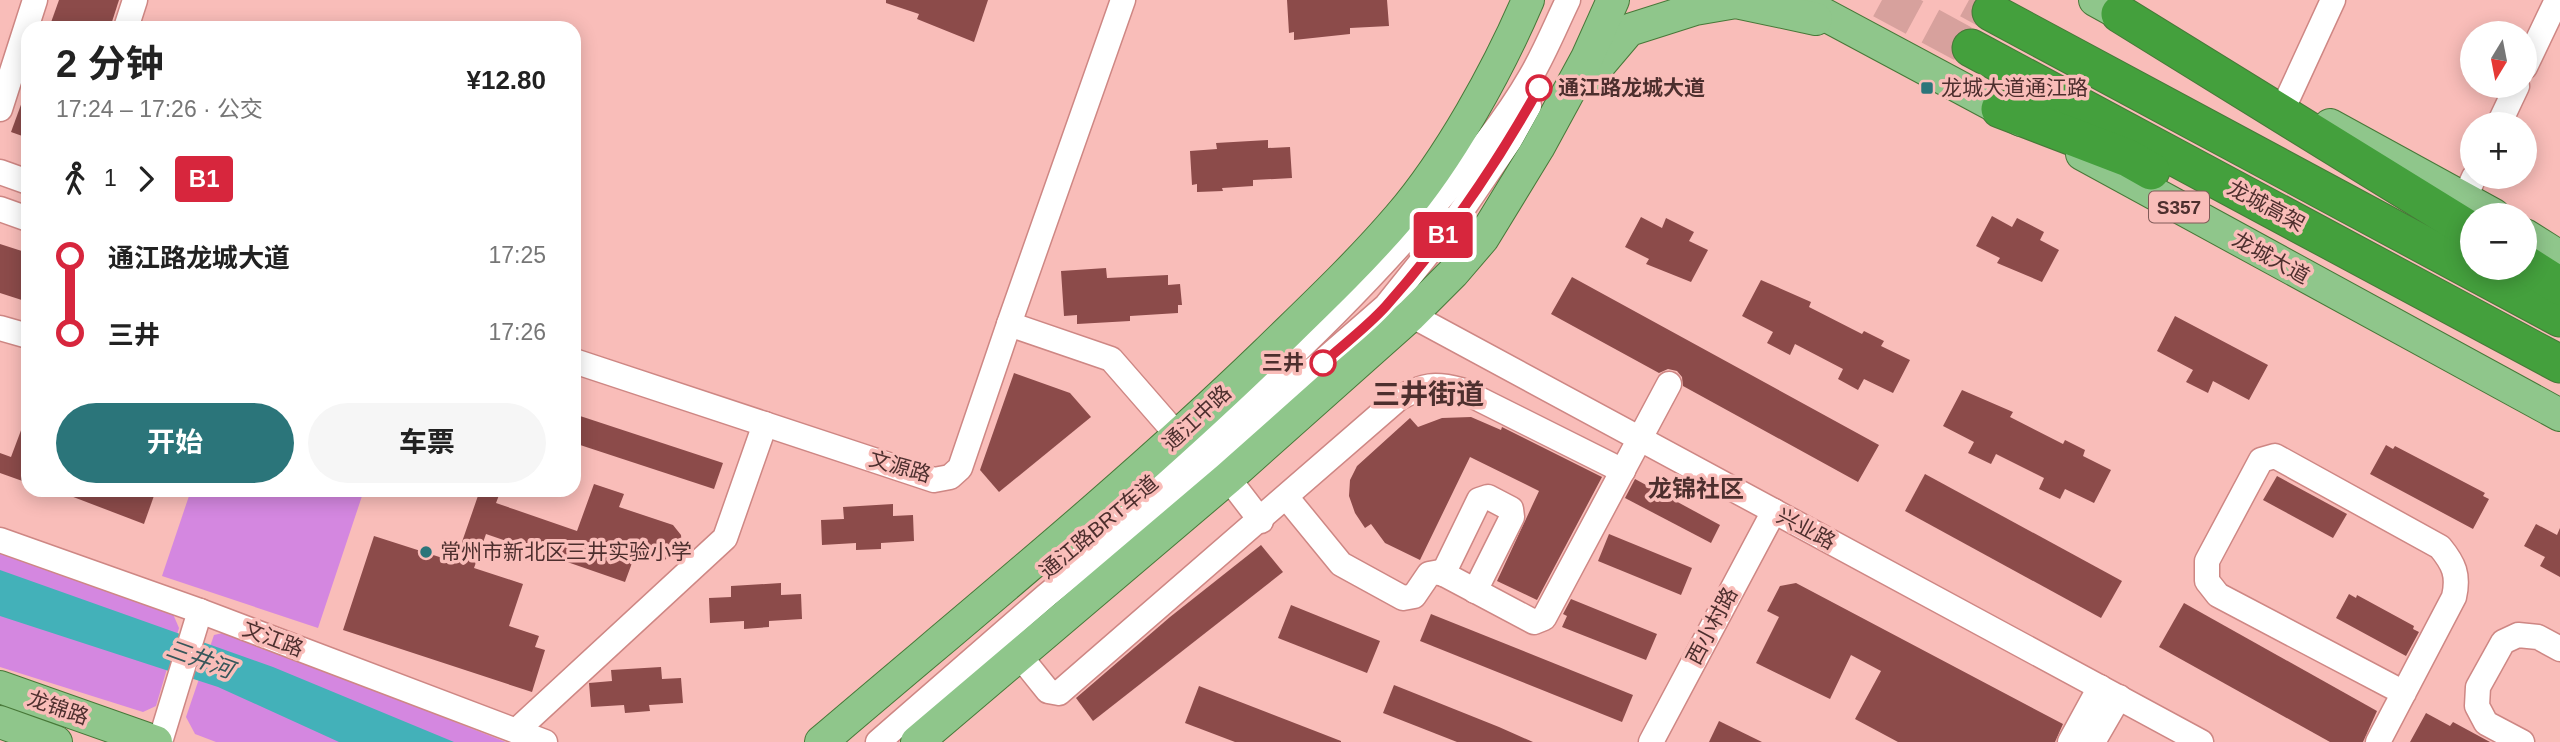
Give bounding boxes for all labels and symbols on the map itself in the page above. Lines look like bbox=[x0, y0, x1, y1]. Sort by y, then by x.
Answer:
north arrow bbox=[2460, 21, 2538, 98]
marker: 通江路龙城大道 bbox=[1526, 75, 1552, 101]
place label: 通江路龙城大道 bbox=[1558, 76, 1705, 99]
place label: 龙城大道通江路 bbox=[1941, 76, 2088, 99]
marker: 龙城大道通江路 bbox=[1919, 80, 1935, 96]
street label: 龙城高架 bbox=[2224, 176, 2309, 235]
road number: S357 bbox=[2149, 192, 2209, 223]
line badge: B1 bbox=[1412, 212, 1474, 258]
street label: 龙城大道 bbox=[2229, 227, 2314, 288]
marker: 三井 bbox=[1310, 350, 1336, 376]
place label: 三井 bbox=[1262, 351, 1304, 374]
district label: 三井街道 bbox=[1372, 379, 1484, 410]
street label: 通江中路 bbox=[1158, 381, 1235, 455]
street label: 文源路 bbox=[867, 447, 934, 486]
street label: 通江路BRT车道 bbox=[1035, 471, 1162, 583]
district label: 龙锦社区 bbox=[1648, 475, 1744, 502]
street label: 兴业路 bbox=[1773, 504, 1839, 554]
place label: 常州市新北区三井实验小学 bbox=[440, 540, 692, 563]
marker: 常州市新北区三井实验小学 bbox=[418, 544, 434, 560]
street label: 西小村路 bbox=[1682, 583, 1741, 668]
street label: 文江路 bbox=[240, 617, 307, 661]
water label: 三井河 bbox=[163, 635, 241, 684]
street label: 龙锦路 bbox=[25, 686, 92, 729]

